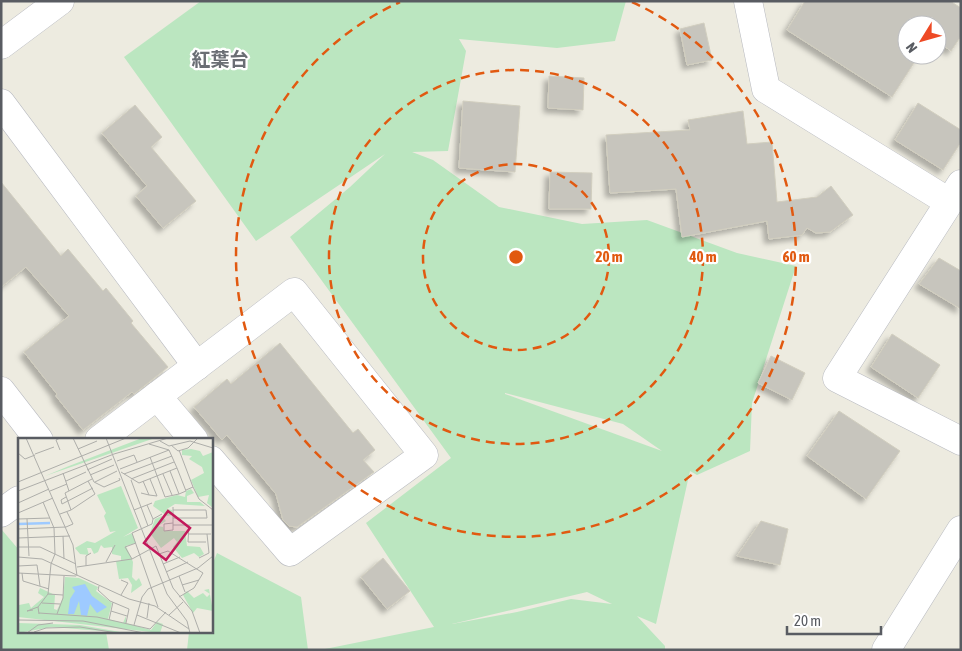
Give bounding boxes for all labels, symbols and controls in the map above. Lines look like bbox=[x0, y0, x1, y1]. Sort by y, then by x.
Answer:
north arrow bbox=[897, 15, 947, 65]
text: N bbox=[903, 40, 920, 56]
district label: 紅葉台 bbox=[191, 48, 249, 70]
centre of rings bbox=[507, 248, 525, 266]
text: 20 m bbox=[596, 248, 623, 265]
text: 40 m bbox=[689, 248, 717, 265]
text: 60 m bbox=[783, 248, 810, 265]
inset map bbox=[18, 438, 212, 634]
scale bar bbox=[787, 604, 881, 636]
text: 20 m bbox=[794, 612, 821, 629]

